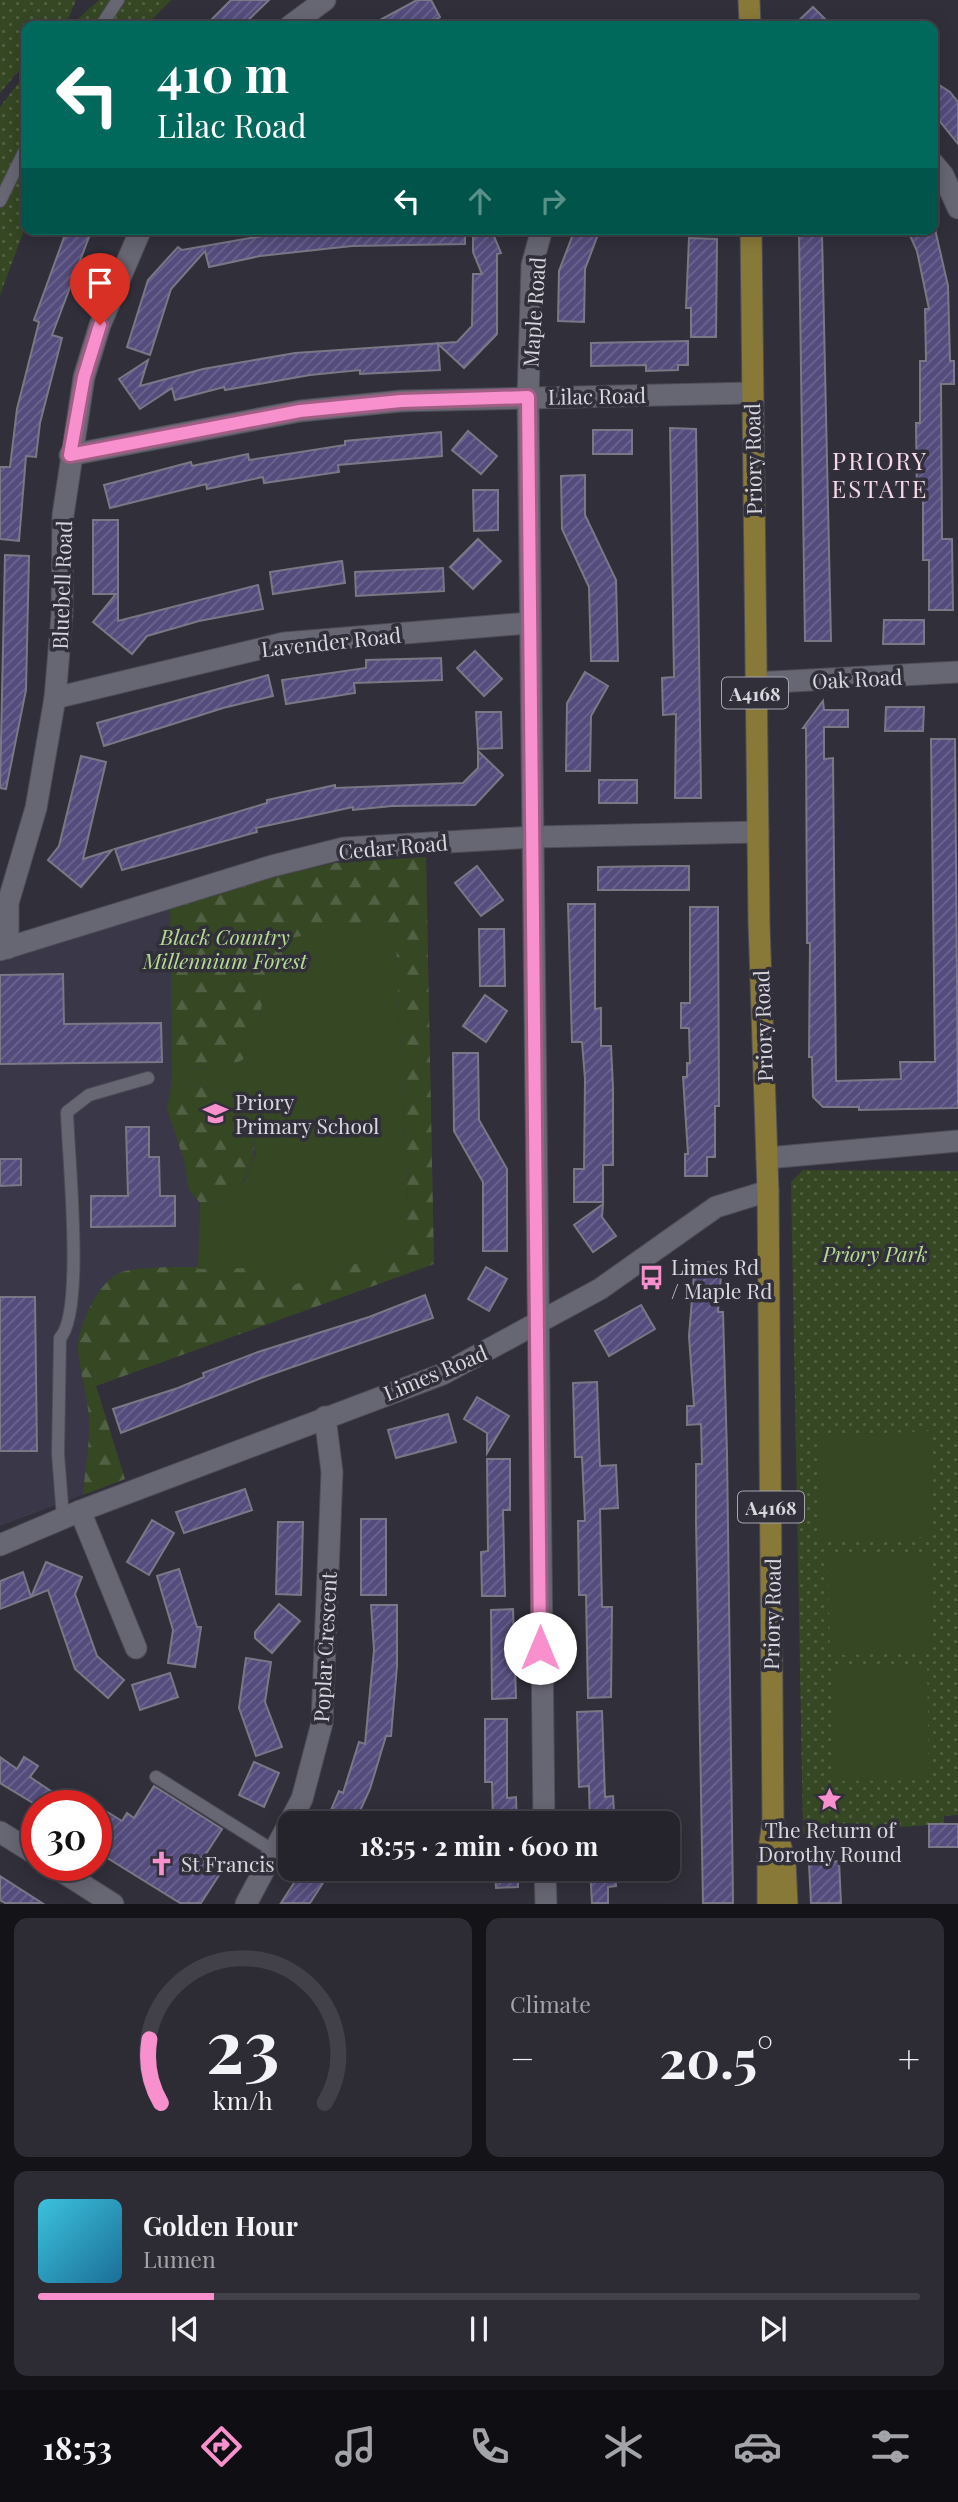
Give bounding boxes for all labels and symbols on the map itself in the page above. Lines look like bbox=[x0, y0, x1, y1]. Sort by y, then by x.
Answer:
pin bbox=[70, 253, 130, 325]
street label: Maple Road bbox=[515, 256, 551, 368]
street label: Lilac Road bbox=[548, 380, 646, 410]
street label: Priory Road bbox=[737, 403, 767, 515]
district label: PRIORY ESTATE bbox=[832, 444, 928, 504]
street label: Bluebell Road bbox=[45, 520, 77, 650]
street label: Lavender Road bbox=[260, 620, 402, 662]
street label: Oak Road bbox=[811, 662, 903, 694]
road number: A4168 bbox=[722, 678, 788, 708]
street label: Cedar Road bbox=[337, 827, 449, 865]
park label: Black Country Millennium Forest bbox=[142, 922, 308, 974]
street label: Priory Road bbox=[746, 970, 778, 1082]
place label: Priory Primary School bbox=[235, 1087, 379, 1139]
school or university icon: Priory Primary School bbox=[201, 1099, 229, 1127]
park label: Priory Park bbox=[821, 1239, 928, 1267]
place label: Limes Rd / Maple Rd bbox=[671, 1252, 772, 1304]
bus stop icon: Limes Rd / Maple Rd bbox=[637, 1264, 665, 1292]
street label: Limes Road bbox=[379, 1338, 491, 1406]
road number: A4168 bbox=[738, 1492, 804, 1522]
street label: Priory Road bbox=[756, 1558, 786, 1670]
street label: Poplar Crescent bbox=[306, 1571, 342, 1723]
position arrow bbox=[503, 1611, 577, 1685]
place icon: The Return of Dorothy Round bbox=[816, 1786, 844, 1814]
speed limit sign: 30 bbox=[21, 1790, 112, 1881]
place label: The Return of Dorothy Round bbox=[758, 1815, 902, 1867]
church icon: St Francis bbox=[147, 1849, 175, 1877]
place label: St Francis bbox=[181, 1849, 275, 1877]

